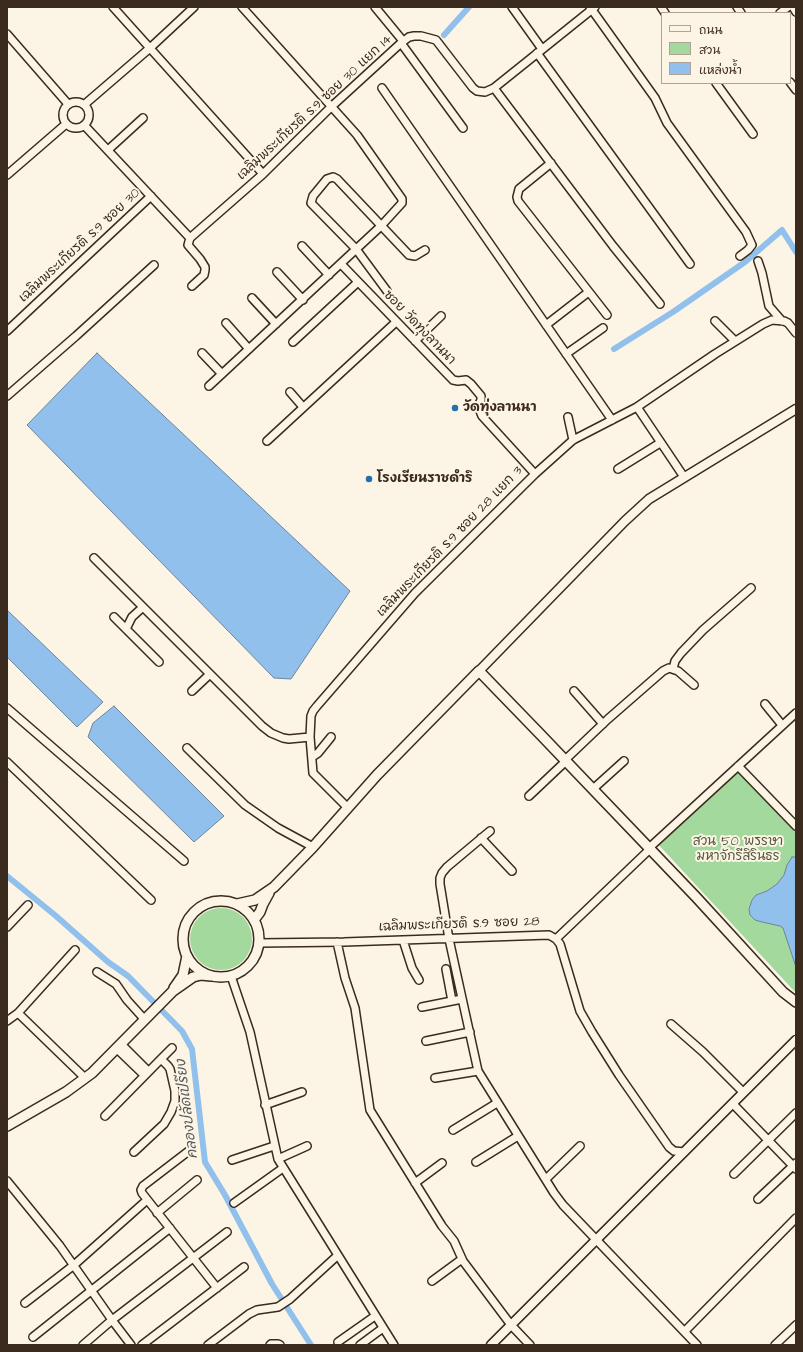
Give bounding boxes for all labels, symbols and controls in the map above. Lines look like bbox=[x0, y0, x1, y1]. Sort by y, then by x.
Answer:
legend bbox=[661, 12, 791, 84]
text: ถนน bbox=[699, 22, 723, 39]
street label: เฉลิมพระเกียรติ ร.9 ซอย 30 แยก 14 bbox=[234, 32, 396, 184]
text: สวน bbox=[699, 42, 720, 59]
text: แหล่งน้ำ bbox=[699, 62, 742, 79]
street label: เฉลิมพระเกียรติ ร.9 ซอย 30 bbox=[16, 186, 144, 306]
street label: ซอย วัดทุ่งลานนา bbox=[380, 288, 458, 368]
place label: วัดทุ่งลานนา bbox=[463, 400, 536, 416]
marker: วัดทุ่งลานนา bbox=[450, 403, 460, 413]
street label: เฉลิมพระเกียรติ ร.9 ซอย 28 แยก 3 bbox=[374, 463, 526, 621]
place label: โรงเรียนราชดำริ bbox=[377, 471, 472, 487]
marker: โรงเรียนราชดำริ bbox=[364, 474, 374, 484]
park label: สวน 50 พรรษา มหาจักรีสิรินธร bbox=[693, 834, 783, 865]
street label: เฉลิมพระเกียรติ ร.9 ซอย 28 bbox=[378, 914, 540, 936]
water label: คลองปลัดเปรียง bbox=[174, 1058, 202, 1160]

